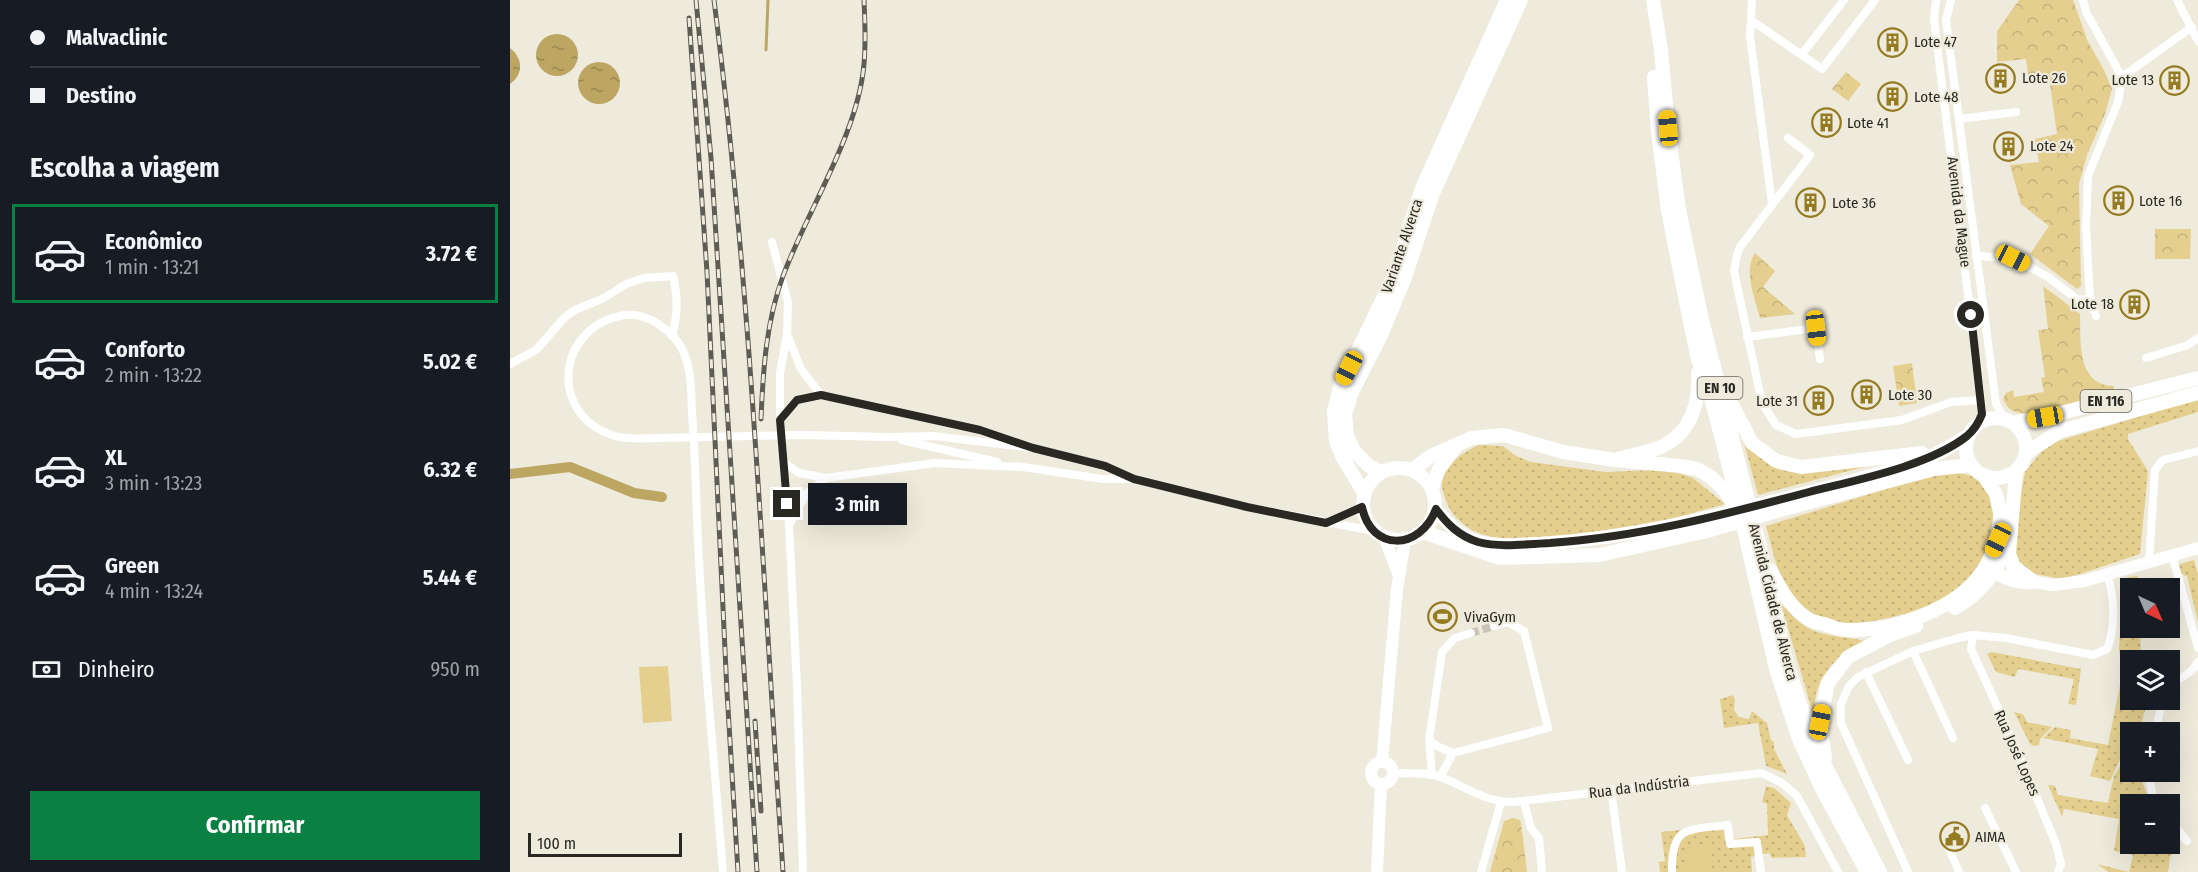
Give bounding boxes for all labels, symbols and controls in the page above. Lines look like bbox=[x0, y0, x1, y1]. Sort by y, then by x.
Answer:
text: Malvaclinic bbox=[66, 24, 167, 51]
building icon: Lote 47 bbox=[1877, 26, 1909, 58]
place label: Lote 47 bbox=[1914, 33, 1957, 51]
building icon: Lote 26 bbox=[1985, 62, 2017, 94]
building icon: Lote 13 bbox=[2159, 64, 2191, 96]
place label: Lote 26 bbox=[2022, 69, 2066, 87]
place label: Lote 13 bbox=[2112, 71, 2154, 89]
building icon: Lote 48 bbox=[1877, 81, 1909, 113]
text: Destino bbox=[66, 82, 137, 109]
place label: Lote 48 bbox=[1914, 88, 1959, 106]
building icon: Lote 41 bbox=[1810, 107, 1842, 139]
car bbox=[1657, 109, 1679, 147]
place label: Lote 41 bbox=[1847, 114, 1889, 132]
building icon: Lote 24 bbox=[1993, 130, 2025, 162]
place label: Lote 24 bbox=[2030, 137, 2073, 155]
text: Escolha a viagem bbox=[30, 152, 220, 184]
street label: Avenida da Mague bbox=[1943, 156, 1975, 268]
building icon: Lote 16 bbox=[2102, 185, 2134, 217]
building icon: Lote 36 bbox=[1795, 187, 1827, 219]
place label: Lote 16 bbox=[2139, 192, 2182, 210]
place label: Lote 36 bbox=[1832, 194, 1876, 212]
street label: Variante Alverca bbox=[1377, 197, 1427, 295]
icon: car bbox=[33, 227, 87, 281]
text: Econômico bbox=[105, 228, 203, 255]
text: 3.72 € bbox=[426, 240, 477, 267]
car bbox=[1993, 242, 2033, 274]
text: 1 min · 13:21 bbox=[105, 255, 199, 279]
building icon: Lote 18 bbox=[2119, 288, 2151, 320]
place label: Lote 18 bbox=[2071, 295, 2114, 313]
route start bbox=[1957, 301, 1984, 328]
car bbox=[1805, 309, 1827, 347]
icon: car bbox=[33, 335, 87, 389]
text: Conforto bbox=[105, 336, 185, 363]
text: 5.02 € bbox=[423, 348, 477, 375]
car bbox=[1333, 348, 1365, 388]
text: 2 min · 13:22 bbox=[105, 363, 202, 387]
road number: EN 10 bbox=[1698, 377, 1742, 399]
building icon: Lote 30 bbox=[1851, 379, 1883, 411]
building icon: Lote 31 bbox=[1803, 385, 1835, 417]
place label: Lote 30 bbox=[1888, 386, 1932, 404]
road number: EN 116 bbox=[2080, 390, 2132, 412]
place label: Lote 31 bbox=[1756, 392, 1798, 410]
car bbox=[2026, 405, 2064, 429]
icon: car bbox=[33, 443, 87, 497]
text: XL bbox=[105, 444, 127, 471]
text: 6.32 € bbox=[423, 456, 477, 483]
text: 3 min · 13:23 bbox=[105, 471, 202, 495]
callout: 3 min bbox=[808, 483, 907, 525]
route end bbox=[773, 490, 800, 517]
text: 3 min bbox=[835, 492, 880, 516]
car bbox=[1982, 520, 2014, 560]
street label: Avenida Cidade de Alverca bbox=[1745, 522, 1801, 682]
icon: car bbox=[33, 551, 87, 605]
text: Green bbox=[105, 552, 159, 579]
text: 5.44 € bbox=[423, 564, 477, 591]
north arrow bbox=[2120, 578, 2180, 638]
map controls bbox=[2120, 578, 2180, 854]
text: 4 min · 13:24 bbox=[105, 579, 203, 603]
sports icon: VivaGym bbox=[1427, 601, 1459, 633]
place label: VivaGym bbox=[1464, 608, 1516, 626]
button: layers bbox=[2120, 650, 2180, 710]
icon: cash bbox=[30, 653, 63, 686]
text: Dinheiro bbox=[78, 656, 155, 683]
text: 950 m bbox=[431, 657, 480, 681]
car bbox=[1808, 703, 1832, 741]
street label: Rua José Lopes bbox=[1990, 707, 2044, 799]
button: + bbox=[2120, 722, 2180, 782]
street label: Rua da Indústria bbox=[1588, 772, 1690, 802]
button: Confirmar bbox=[30, 791, 480, 860]
button: − bbox=[2120, 794, 2180, 854]
public building icon: AIMA bbox=[1938, 821, 1970, 853]
place label: AIMA bbox=[1975, 828, 2005, 846]
scale bar bbox=[528, 830, 682, 858]
text: 100 m bbox=[537, 834, 576, 853]

